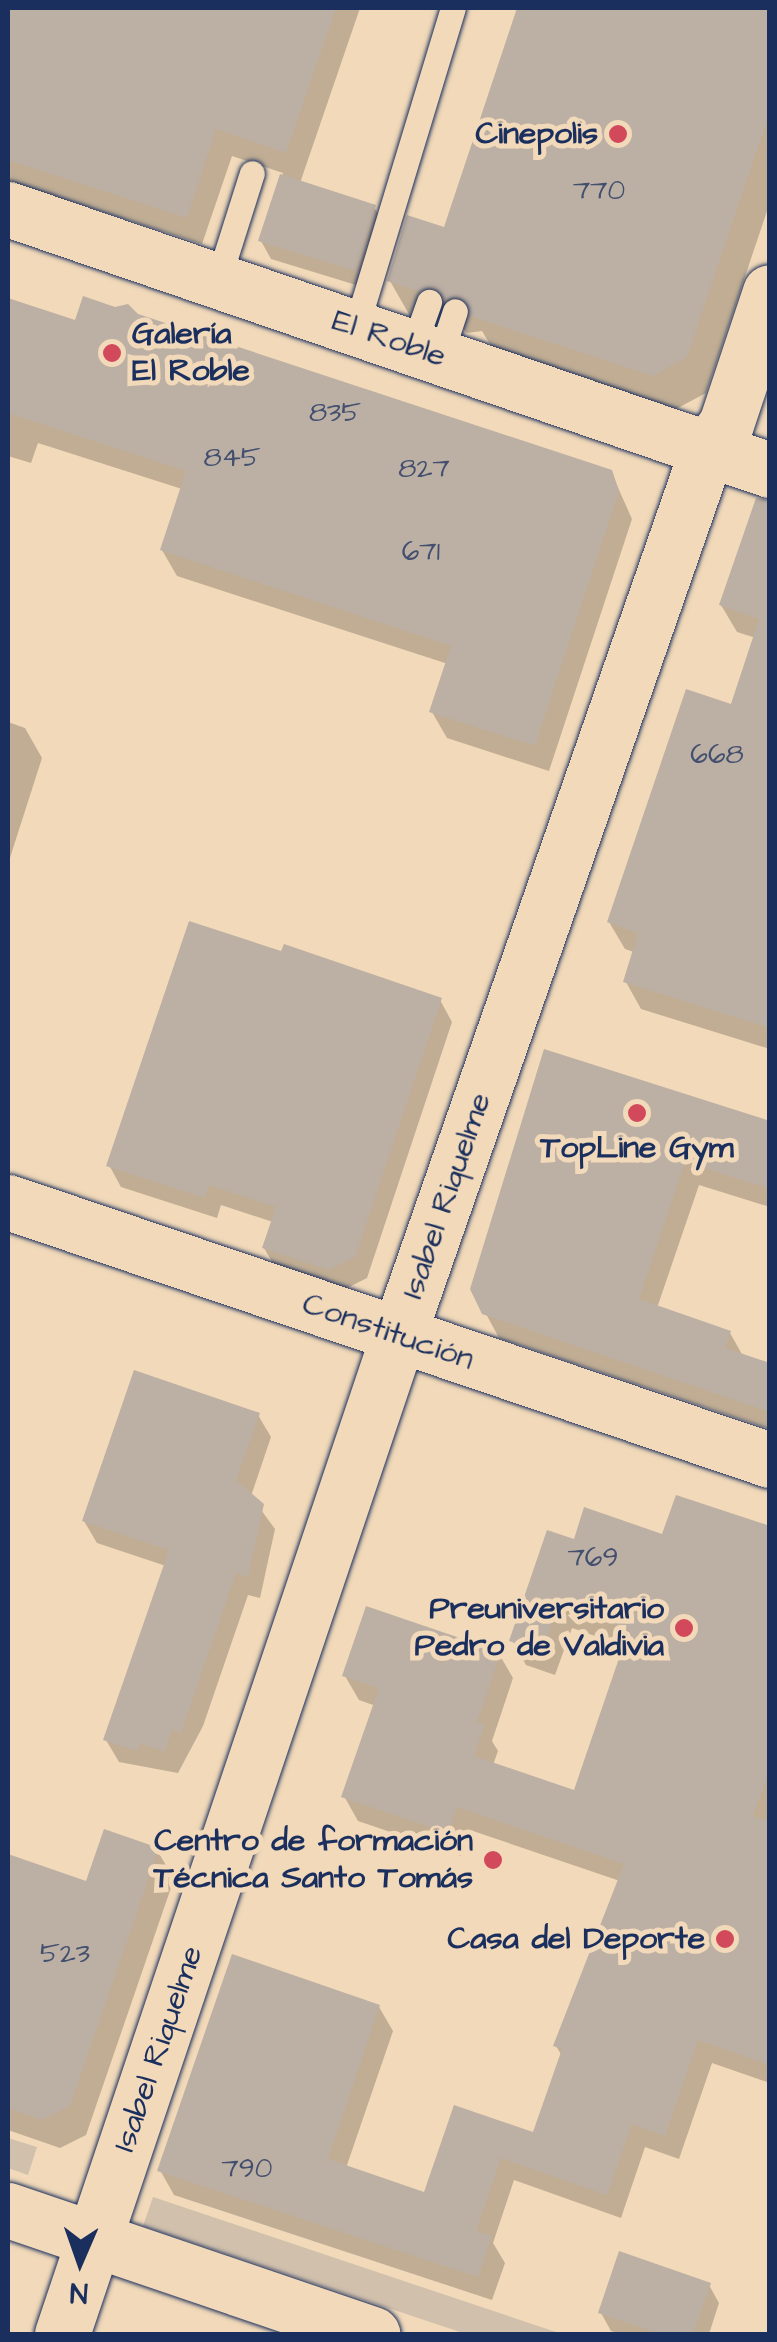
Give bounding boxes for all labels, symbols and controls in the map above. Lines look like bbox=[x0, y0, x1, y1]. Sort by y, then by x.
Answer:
place label: Cinepolis bbox=[475, 115, 598, 153]
marker: Cinepolis bbox=[607, 123, 629, 145]
house number: 770 bbox=[573, 174, 625, 208]
street label: El Roble bbox=[327, 302, 451, 376]
place label: Galería El Roble bbox=[132, 316, 250, 391]
marker: Galería El Roble bbox=[101, 342, 123, 364]
house number: 835 bbox=[309, 396, 361, 430]
house number: 845 bbox=[203, 441, 261, 475]
house number: 827 bbox=[398, 452, 450, 486]
house number: 671 bbox=[402, 535, 440, 569]
house number: 668 bbox=[690, 738, 744, 772]
street label: Isabel Riquelme bbox=[394, 1088, 500, 1304]
marker: TopLine Gym bbox=[626, 1102, 648, 1124]
place label: TopLine Gym bbox=[540, 1129, 734, 1167]
street label: Constitución bbox=[297, 1285, 479, 1379]
house number: 769 bbox=[568, 1541, 618, 1575]
place label: Preuniversitario Pedro de Valdivia bbox=[415, 1591, 664, 1666]
marker: Preuniversitario Pedro de Valdivia bbox=[673, 1617, 695, 1639]
place label: Centro de formación Técnica Santo Tomás bbox=[154, 1823, 473, 1898]
marker: Centro de formación Técnica Santo Tomás bbox=[482, 1849, 504, 1871]
place label: Casa del Deporte bbox=[448, 1920, 705, 1958]
marker: Casa del Deporte bbox=[714, 1928, 736, 1950]
house number: 523 bbox=[40, 1937, 90, 1971]
street label: Isabel Riquelme bbox=[106, 1941, 212, 2157]
house number: 790 bbox=[222, 2152, 272, 2186]
north arrow bbox=[30, 2212, 130, 2312]
text: N bbox=[69, 2273, 88, 2312]

